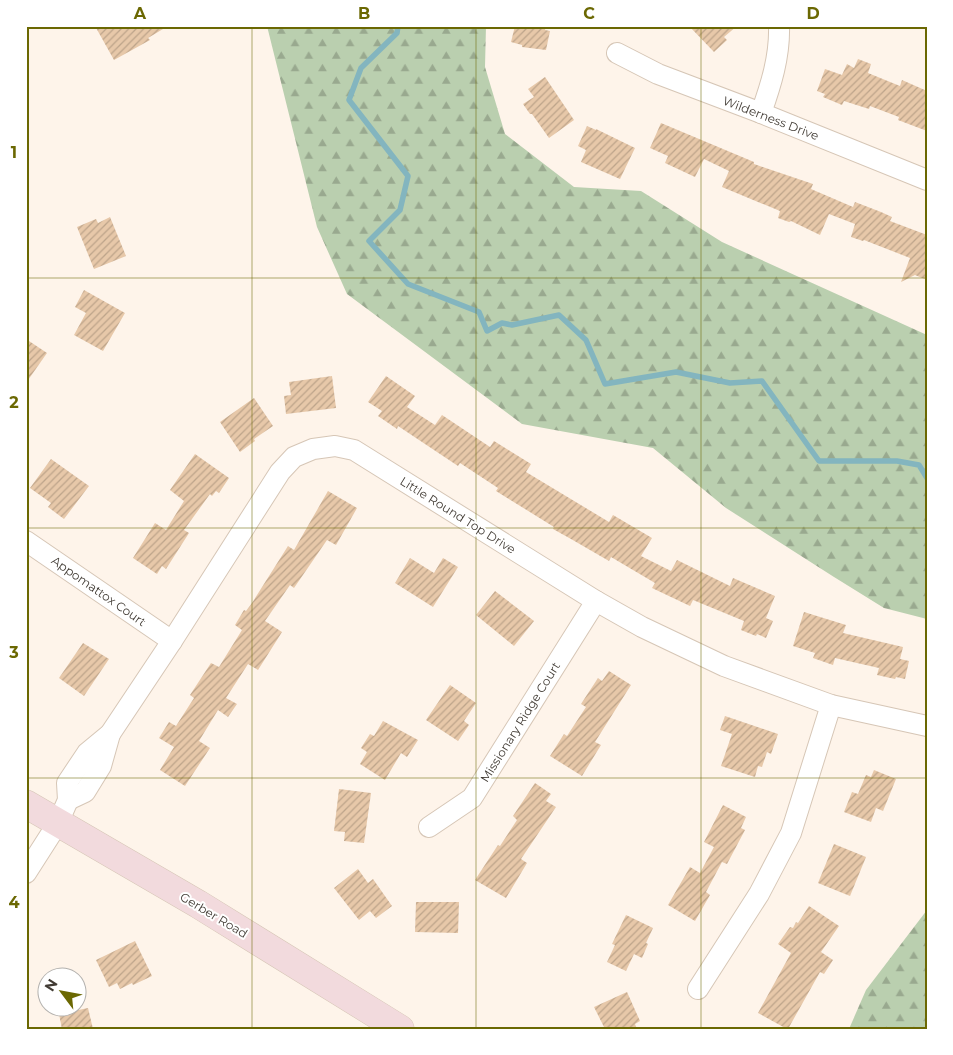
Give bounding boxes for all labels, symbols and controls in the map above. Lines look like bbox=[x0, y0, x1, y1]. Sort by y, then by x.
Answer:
text: A bbox=[133, 4, 147, 23]
text: B bbox=[358, 4, 370, 23]
text: C bbox=[583, 4, 595, 23]
text: D bbox=[806, 4, 820, 23]
street label: Wilderness Drive bbox=[721, 93, 821, 143]
text: 1 bbox=[11, 143, 17, 162]
text: 2 bbox=[9, 393, 19, 412]
street label: Little Round Top Drive bbox=[397, 473, 519, 557]
street label: Appomattox Court bbox=[49, 553, 149, 629]
text: 3 bbox=[8, 643, 19, 662]
street label: Missionary Ridge Court bbox=[477, 659, 563, 785]
street label: Gerber Road bbox=[178, 889, 250, 941]
text: 4 bbox=[8, 893, 20, 912]
north arrow bbox=[38, 968, 88, 1018]
text: N bbox=[40, 976, 62, 995]

